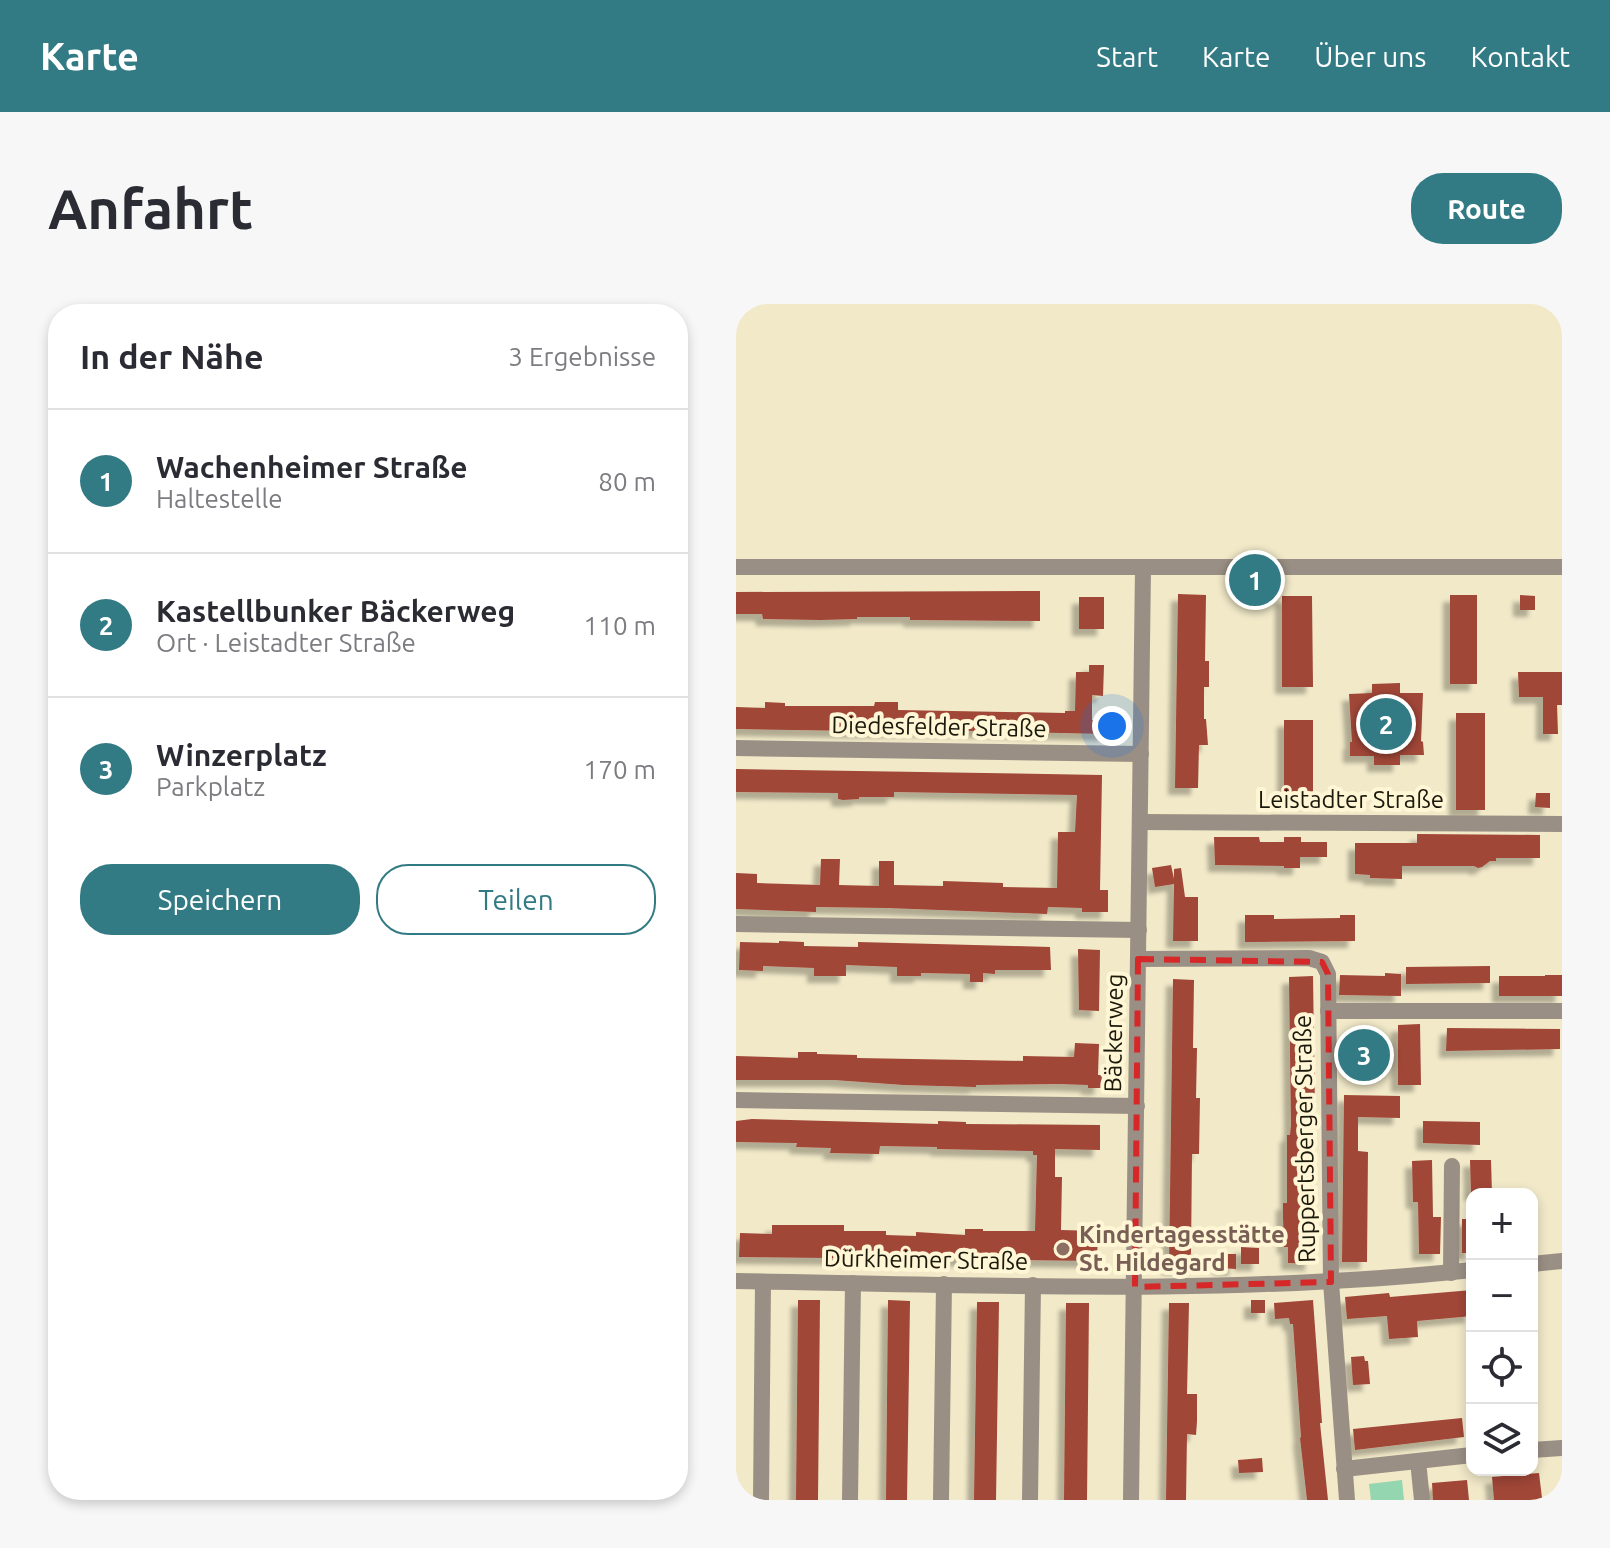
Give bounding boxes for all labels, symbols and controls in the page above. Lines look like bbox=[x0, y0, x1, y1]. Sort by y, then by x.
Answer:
text: Karte bbox=[40, 35, 139, 77]
text: Start bbox=[1096, 41, 1158, 72]
text: Karte bbox=[1202, 41, 1270, 72]
text: Über uns bbox=[1314, 41, 1426, 72]
text: Kontakt bbox=[1470, 41, 1570, 72]
button: Route bbox=[1411, 173, 1562, 244]
text: Anfahrt bbox=[48, 177, 253, 240]
text: In der Nähe bbox=[80, 337, 263, 375]
text: 3 Ergebnisse bbox=[508, 342, 656, 371]
text: Wachenheimer Straße bbox=[156, 450, 468, 484]
text: 1 bbox=[99, 467, 113, 496]
text: 80 m bbox=[598, 467, 656, 496]
text: Haltestelle bbox=[156, 484, 283, 513]
pin: 1 bbox=[1229, 550, 1281, 610]
text: Kastellbunker Bäckerweg bbox=[156, 594, 515, 628]
text: 2 bbox=[99, 611, 113, 640]
text: 110 m bbox=[584, 611, 656, 640]
text: Ort · Leistadter Straße bbox=[156, 628, 416, 657]
pin: 2 bbox=[1360, 694, 1412, 754]
your location bbox=[1092, 706, 1132, 746]
street label: Diedesfelder Straße bbox=[831, 711, 1047, 742]
text: Winzerplatz bbox=[156, 738, 327, 772]
text: 3 bbox=[99, 755, 113, 784]
text: 170 m bbox=[584, 755, 656, 784]
text: Parkplatz bbox=[156, 772, 265, 801]
street label: Leistadter Straße bbox=[1258, 786, 1444, 813]
button: Speichern bbox=[80, 864, 360, 935]
button: Teilen bbox=[376, 864, 656, 935]
street label: Bäckerweg bbox=[1099, 973, 1128, 1093]
street label: Ruppertsberger Straße bbox=[1289, 1015, 1320, 1263]
pin: 3 bbox=[1338, 1025, 1390, 1085]
map controls bbox=[1466, 1188, 1538, 1476]
button: + bbox=[1466, 1188, 1538, 1260]
place label: Kindertagesstätte St. Hildegard bbox=[1079, 1221, 1285, 1276]
marker: Kindertagesstätte St. Hildegard bbox=[1054, 1240, 1072, 1258]
street label: Dürkheimer Straße bbox=[824, 1244, 1028, 1275]
button: − bbox=[1466, 1260, 1538, 1332]
button: locate bbox=[1466, 1332, 1538, 1404]
button: layers bbox=[1466, 1404, 1538, 1476]

